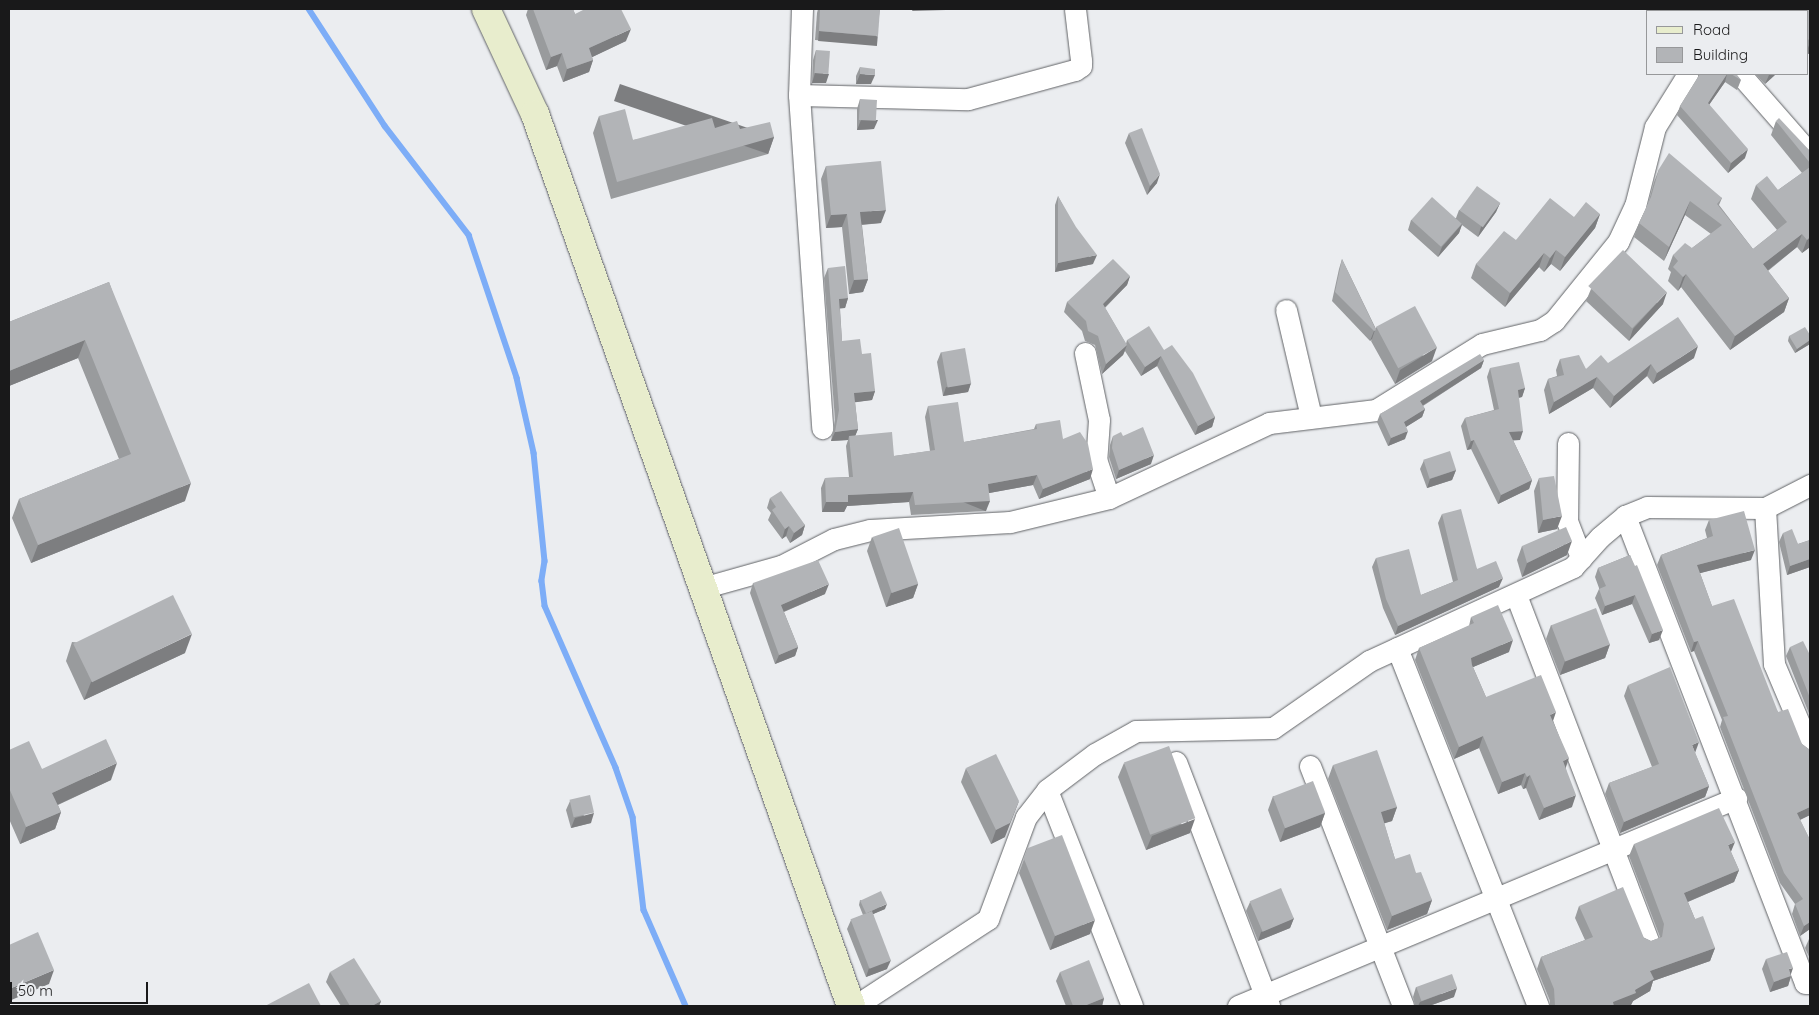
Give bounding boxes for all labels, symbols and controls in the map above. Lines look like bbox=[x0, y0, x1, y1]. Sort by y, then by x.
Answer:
legend bbox=[1646, 10, 1809, 75]
text: Road bbox=[1693, 20, 1730, 39]
text: Building bbox=[1693, 45, 1748, 64]
scale bar bbox=[12, 972, 150, 1004]
text: 50 m bbox=[18, 981, 53, 1000]

